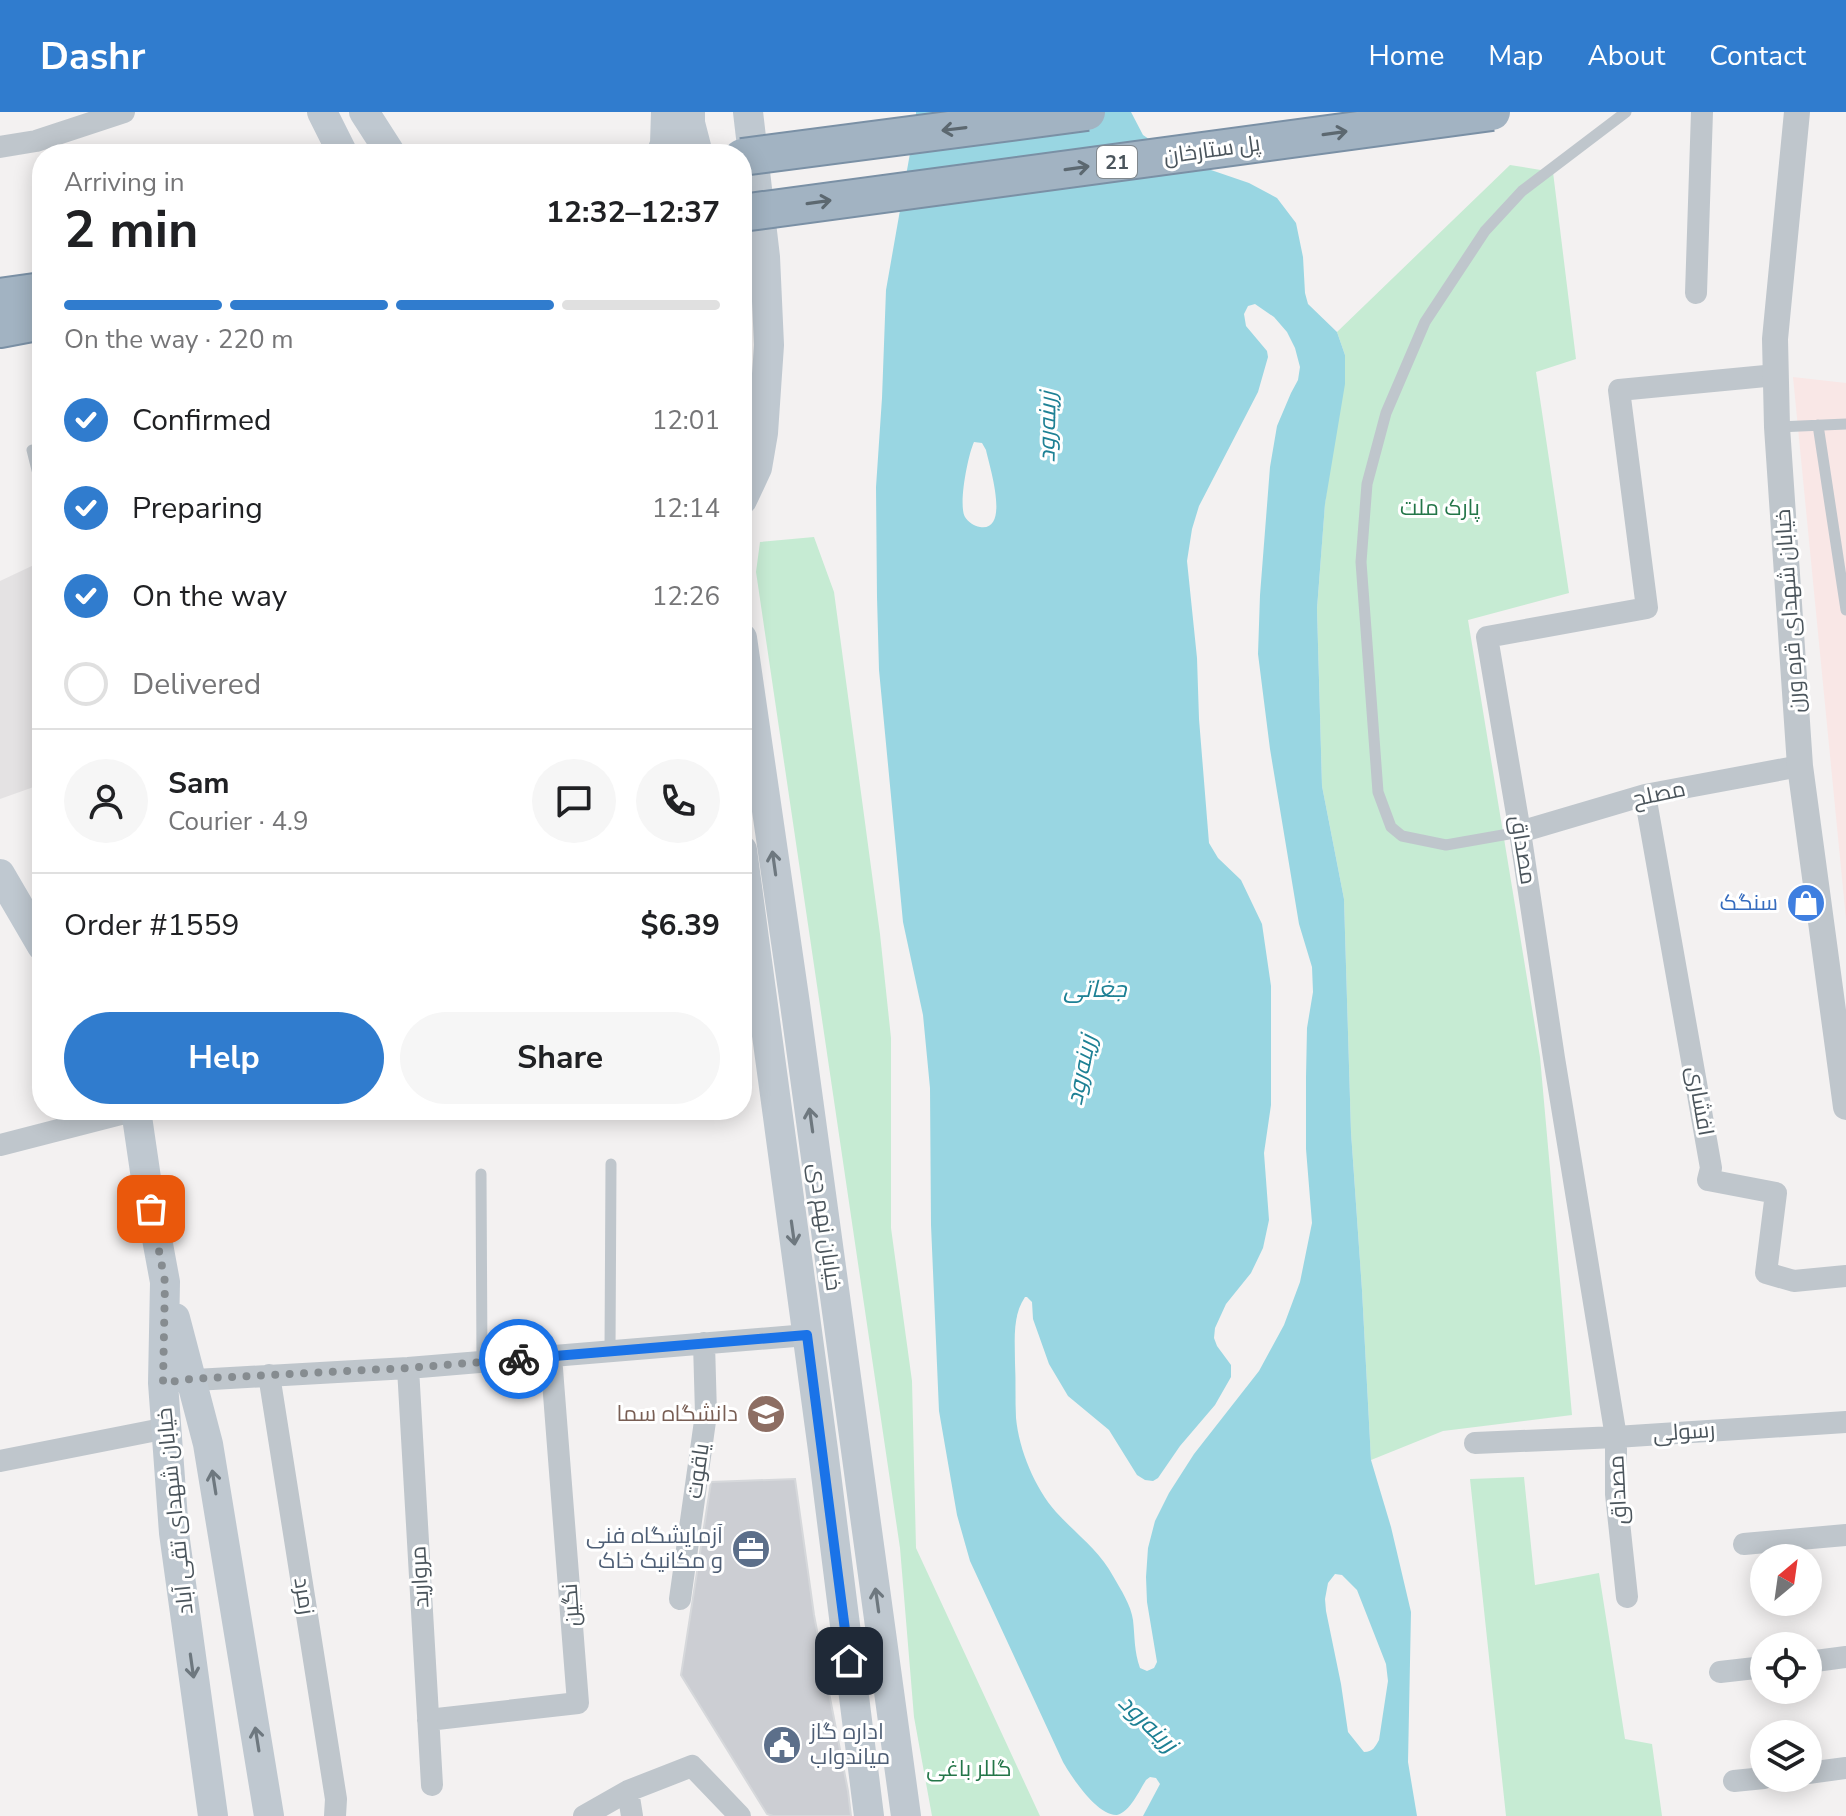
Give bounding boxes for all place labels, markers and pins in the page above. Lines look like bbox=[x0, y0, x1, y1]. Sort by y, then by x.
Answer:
shop icon: سنگک bbox=[1785, 882, 1827, 924]
place label: سنگک bbox=[1720, 888, 1778, 918]
pin bbox=[117, 1175, 185, 1243]
school or university icon: دانشگاه سما bbox=[745, 1393, 787, 1435]
place label: دانشگاه سما bbox=[617, 1399, 738, 1429]
place label: آزمایشگاه فنی و مکانیک خاک bbox=[586, 1521, 723, 1576]
office icon: آزمایشگاه فنی و مکانیک خاک bbox=[730, 1528, 772, 1570]
pin bbox=[815, 1627, 883, 1695]
place label: اداره گاز میاندواب bbox=[808, 1717, 890, 1772]
public building icon: اداره گاز میاندواب bbox=[761, 1724, 803, 1766]

